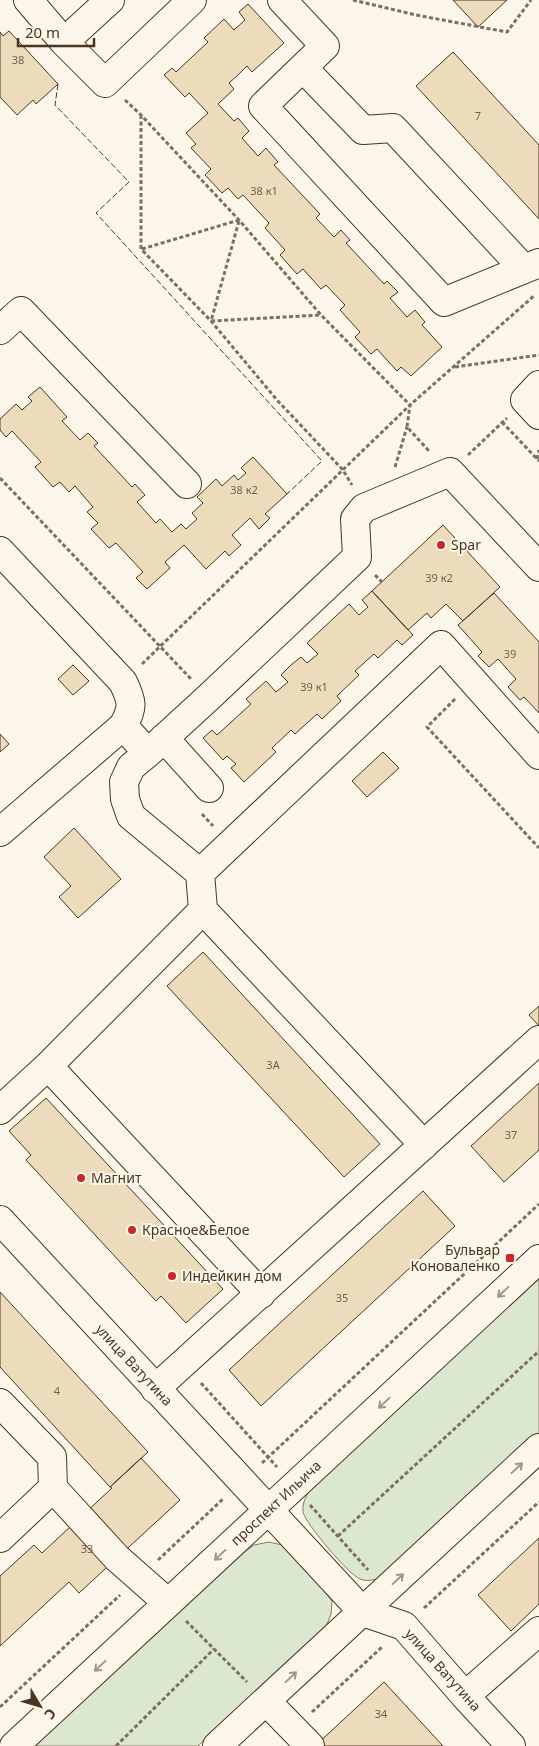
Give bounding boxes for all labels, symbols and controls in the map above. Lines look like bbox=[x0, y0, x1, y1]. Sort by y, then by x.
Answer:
scale bar bbox=[18, 15, 94, 47]
text: 20 m bbox=[25, 22, 60, 42]
house number: 38 bbox=[12, 52, 24, 67]
house number: 7 bbox=[475, 108, 481, 123]
house number: 38 к1 bbox=[250, 183, 278, 198]
house number: 38 к2 bbox=[230, 482, 258, 497]
place label: Spar bbox=[451, 535, 481, 554]
marker: Spar bbox=[435, 539, 447, 551]
house number: 39 к2 bbox=[425, 570, 453, 585]
house number: 39 bbox=[504, 646, 516, 661]
house number: 39 к1 bbox=[300, 679, 328, 694]
house number: 3А bbox=[266, 1057, 281, 1072]
house number: 37 bbox=[505, 1127, 517, 1142]
place label: Магнит bbox=[91, 1168, 142, 1187]
marker: Магнит bbox=[75, 1172, 87, 1184]
place label: Красное&Белое bbox=[142, 1220, 250, 1239]
marker: Красное&Белое bbox=[126, 1224, 138, 1236]
place label: Бульвар Коноваленко bbox=[411, 1240, 500, 1275]
marker: Бульвар Коноваленко bbox=[504, 1252, 516, 1264]
place label: Индейкин дом bbox=[182, 1266, 282, 1285]
marker: Индейкин дом bbox=[166, 1270, 178, 1282]
one-way arrow bbox=[497, 1286, 510, 1298]
house number: 35 bbox=[336, 1290, 348, 1305]
street label: улица Ватутина bbox=[92, 1320, 177, 1410]
house number: 4 bbox=[54, 1383, 61, 1398]
one-way arrow bbox=[378, 1397, 391, 1409]
street label: проспект Ильича bbox=[226, 1456, 325, 1550]
one-way arrow bbox=[511, 1462, 524, 1474]
house number: 33 bbox=[81, 1541, 93, 1556]
one-way arrow bbox=[213, 1549, 226, 1561]
one-way arrow bbox=[392, 1573, 405, 1585]
street label: улица Ватутина bbox=[401, 1624, 486, 1715]
one-way arrow bbox=[94, 1660, 107, 1672]
one-way arrow bbox=[285, 1671, 298, 1683]
north arrow bbox=[15, 1681, 65, 1731]
text: С bbox=[40, 1705, 61, 1724]
house number: 34 bbox=[375, 1706, 388, 1721]

